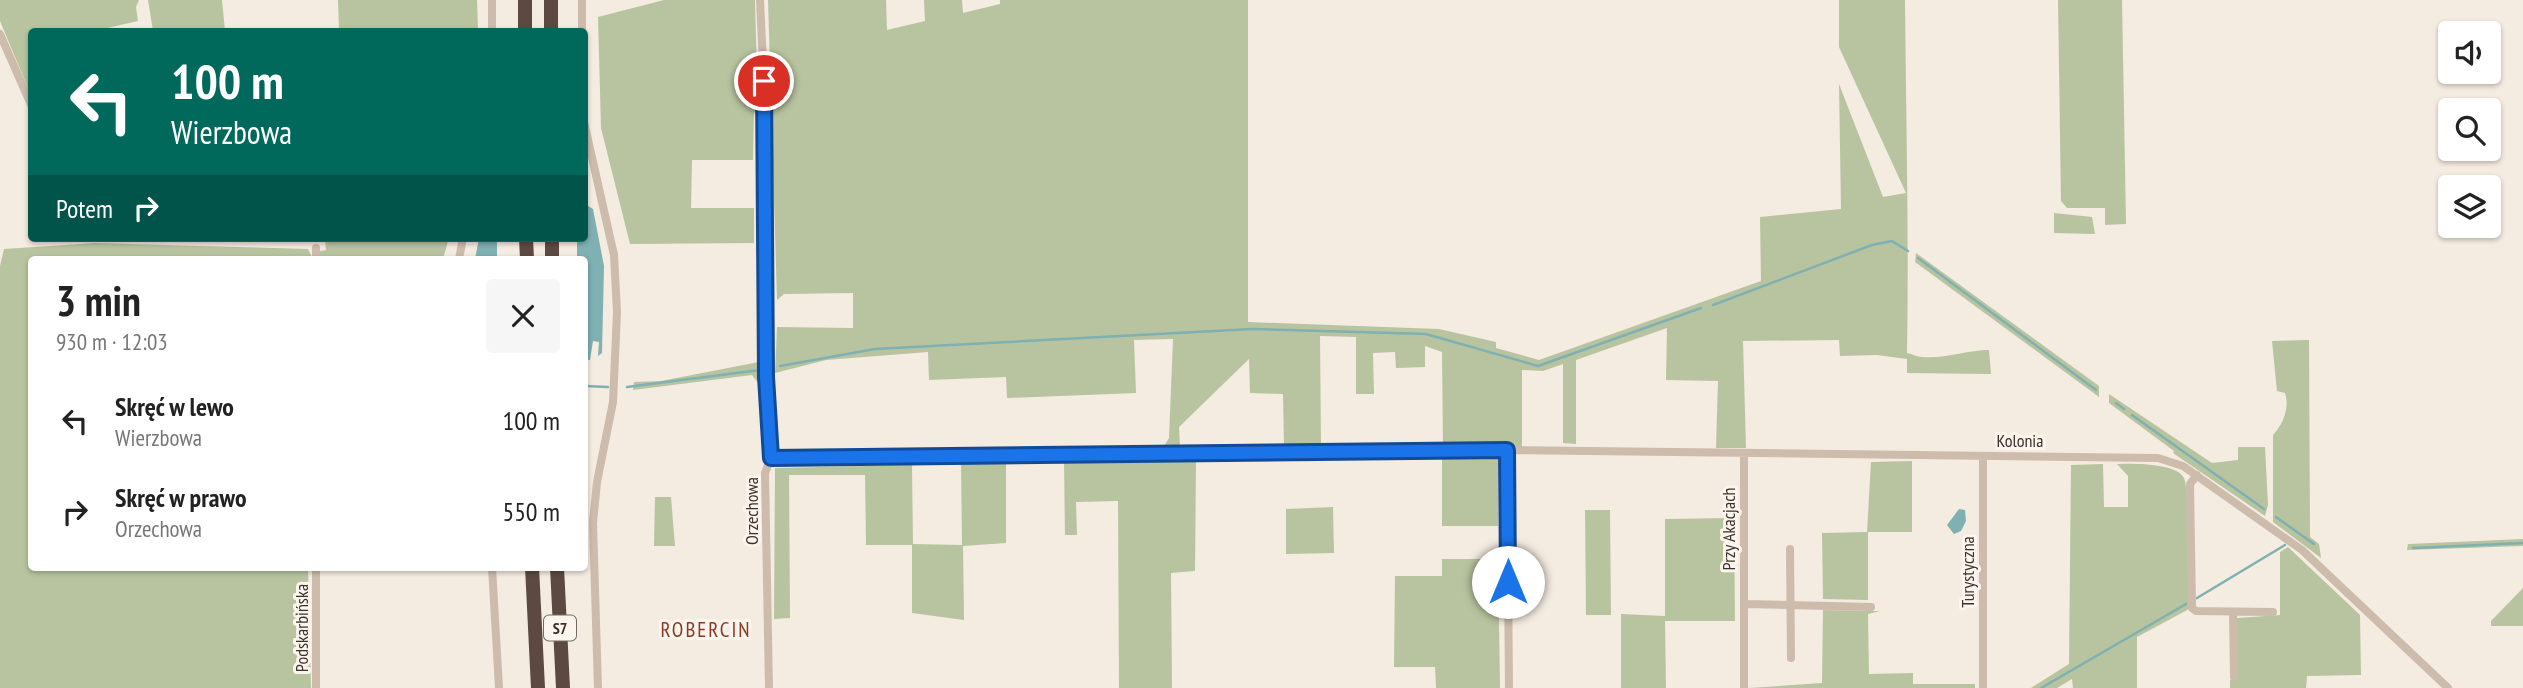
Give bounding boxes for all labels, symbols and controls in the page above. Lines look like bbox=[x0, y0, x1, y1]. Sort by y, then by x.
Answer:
map controls bbox=[2438, 21, 2501, 238]
button: sound bbox=[2438, 21, 2501, 84]
text: 100 m bbox=[171, 49, 284, 113]
pin bbox=[734, 51, 794, 111]
icon: left bbox=[56, 56, 147, 147]
icon: arrive bbox=[745, 62, 783, 100]
button: search bbox=[2438, 98, 2501, 161]
text: Wierzbowa bbox=[171, 111, 292, 153]
button: layers bbox=[2438, 175, 2501, 238]
icon: right bbox=[127, 189, 165, 227]
text: Potem bbox=[56, 192, 113, 225]
text: 3 min bbox=[56, 273, 141, 328]
button: close bbox=[486, 279, 560, 353]
text: 930 m · 12:03 bbox=[56, 327, 168, 356]
text: Skręć w lewo bbox=[115, 390, 234, 423]
icon: left bbox=[56, 402, 94, 440]
text: 100 m bbox=[502, 404, 560, 437]
text: Wierzbowa bbox=[115, 423, 202, 452]
street label: Kolonia bbox=[1997, 429, 2043, 452]
street label: Orzechowa bbox=[740, 477, 763, 545]
text: Skręć w prawo bbox=[115, 481, 246, 514]
street label: Przy Akacjach bbox=[1717, 487, 1740, 571]
icon: right bbox=[56, 493, 94, 531]
text: 550 m bbox=[502, 495, 560, 528]
text: Orzechowa bbox=[115, 514, 202, 543]
street label: Turystyczna bbox=[1956, 536, 1979, 608]
position arrow bbox=[1471, 545, 1545, 619]
street label: Podskarbińska bbox=[290, 584, 313, 672]
road number: S7 bbox=[544, 615, 576, 640]
district label: ROBERCIN bbox=[660, 616, 752, 643]

